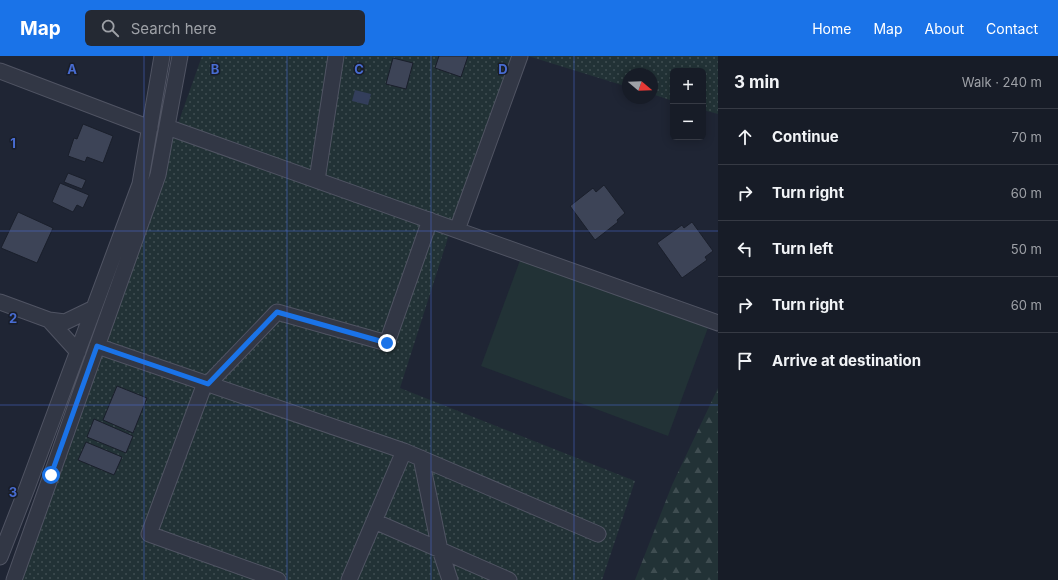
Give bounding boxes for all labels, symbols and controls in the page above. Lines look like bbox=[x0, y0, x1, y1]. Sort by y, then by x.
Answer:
search box bbox=[85, 10, 365, 46]
text: Map bbox=[20, 17, 61, 40]
icon: search bbox=[99, 17, 121, 39]
text: Search here bbox=[131, 19, 216, 38]
text: Home bbox=[812, 20, 851, 37]
text: Map bbox=[873, 20, 903, 37]
text: About bbox=[925, 20, 964, 37]
text: Contact bbox=[986, 20, 1038, 37]
text: A bbox=[67, 61, 77, 77]
text: B bbox=[211, 61, 220, 77]
text: C bbox=[354, 61, 364, 77]
text: D bbox=[498, 61, 508, 77]
north arrow bbox=[622, 68, 658, 104]
map controls bbox=[670, 68, 706, 140]
button: + bbox=[670, 68, 706, 104]
text: 3 min bbox=[734, 72, 780, 92]
text: Walk · 240 m bbox=[962, 74, 1042, 90]
button: − bbox=[670, 104, 706, 140]
icon: ahead bbox=[734, 126, 756, 148]
text: Continue bbox=[772, 127, 839, 146]
text: 70 m bbox=[1012, 129, 1042, 145]
text: 1 bbox=[10, 135, 16, 151]
icon: right bbox=[734, 182, 756, 204]
text: Turn right bbox=[772, 183, 844, 202]
text: 60 m bbox=[1011, 185, 1042, 201]
icon: left bbox=[734, 238, 756, 260]
text: Turn left bbox=[772, 239, 833, 258]
text: 50 m bbox=[1011, 241, 1042, 257]
icon: right bbox=[734, 294, 756, 316]
text: Turn right bbox=[772, 295, 844, 314]
text: 60 m bbox=[1011, 297, 1042, 313]
text: 2 bbox=[9, 310, 17, 326]
route end bbox=[378, 334, 396, 352]
icon: arrive bbox=[734, 350, 756, 372]
text: Arrive at destination bbox=[772, 351, 921, 370]
route start bbox=[42, 466, 60, 484]
text: 3 bbox=[9, 484, 17, 500]

